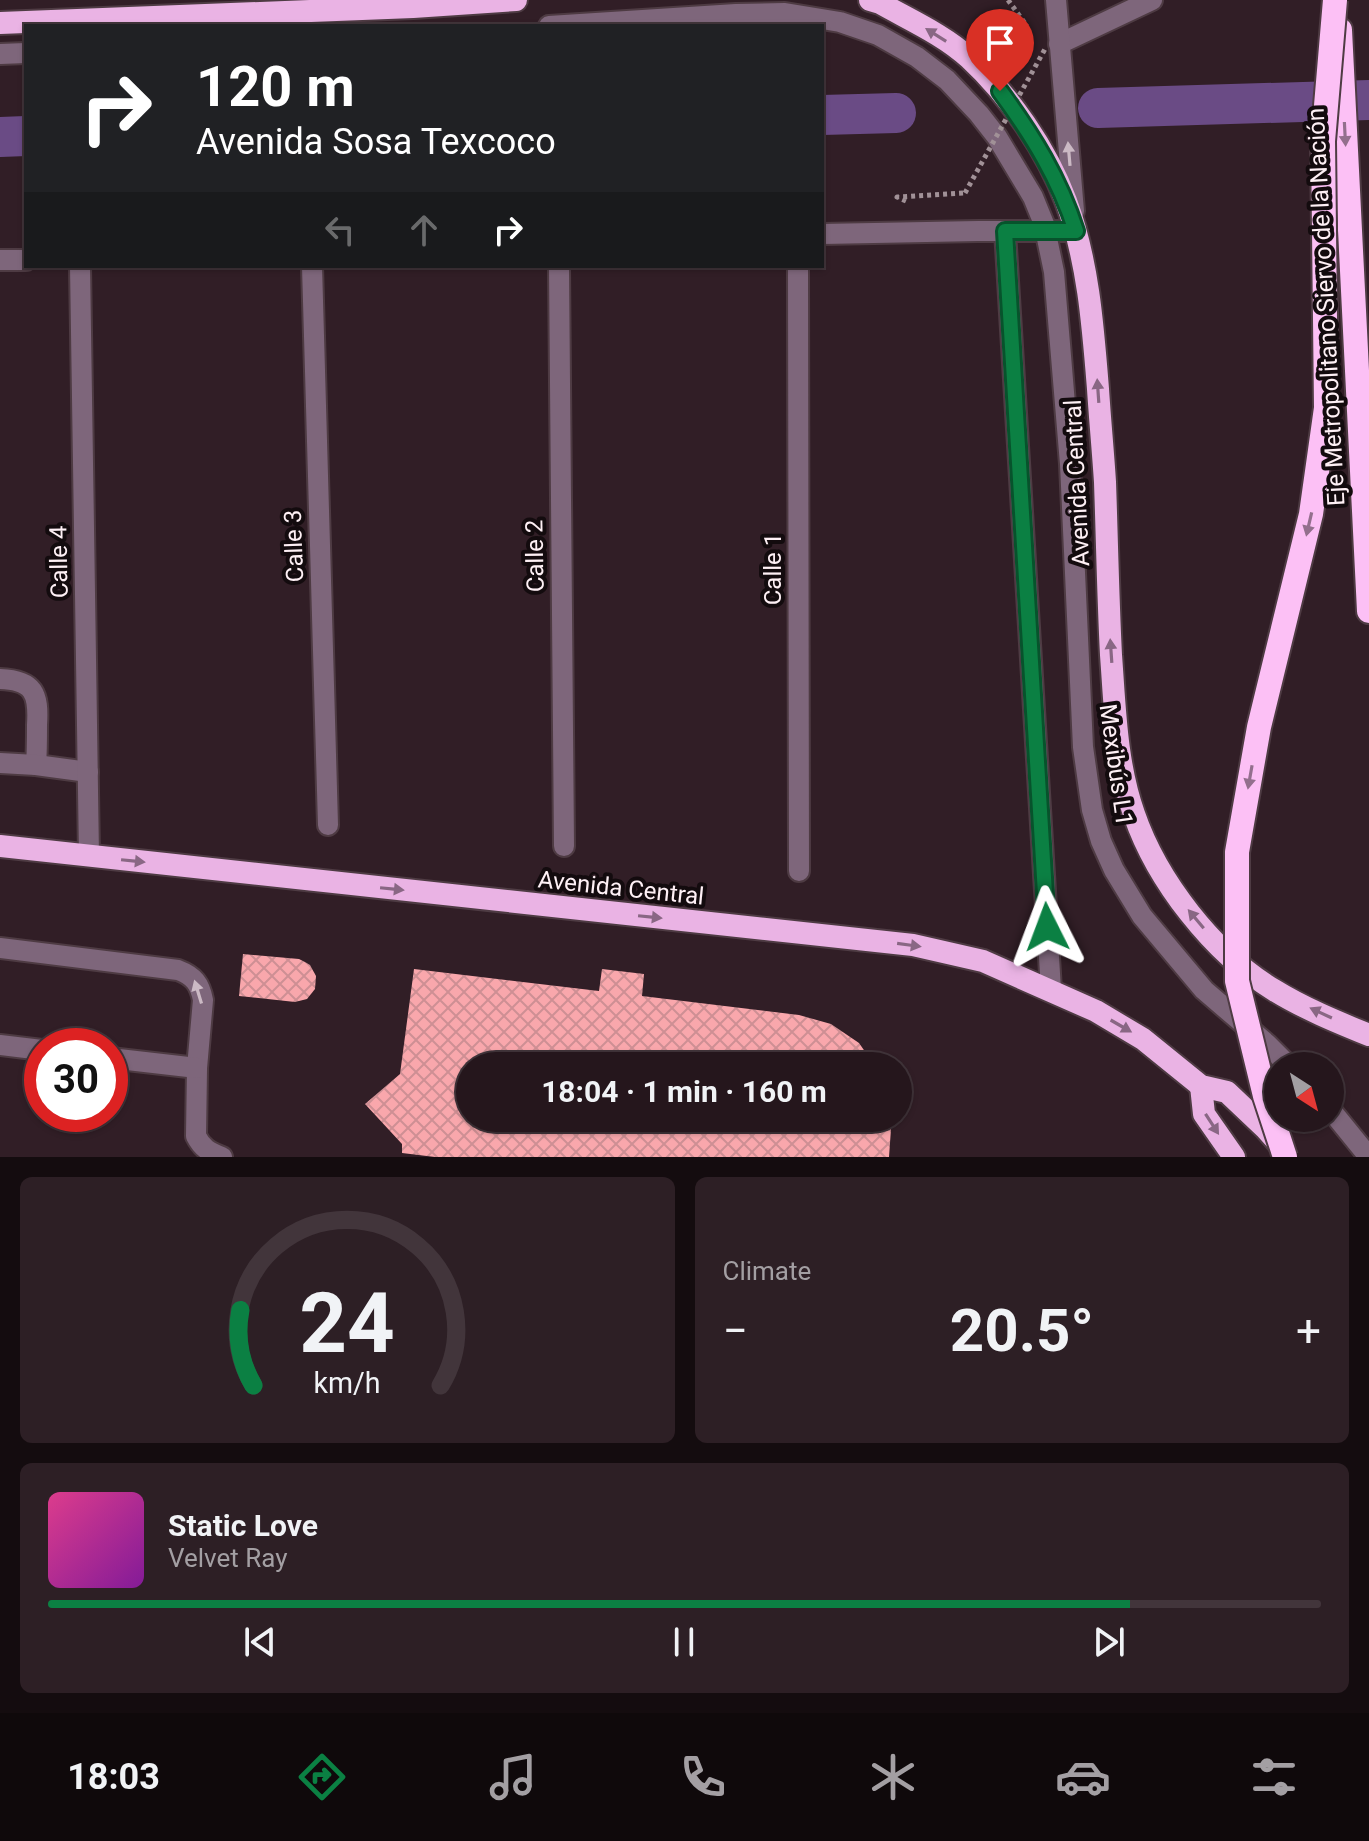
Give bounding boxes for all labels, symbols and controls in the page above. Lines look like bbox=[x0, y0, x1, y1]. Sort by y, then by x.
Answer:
pin bbox=[966, 9, 1034, 91]
icon: arrive bbox=[978, 21, 1022, 65]
one-way arrow bbox=[925, 29, 947, 43]
text: 120 m bbox=[196, 54, 355, 120]
icon: right bbox=[64, 56, 168, 160]
street label: Eje Metropolitano Siervo de la Nación bbox=[1302, 107, 1350, 507]
text: Avenida Sosa Texcoco bbox=[196, 121, 556, 163]
one-way arrow bbox=[1339, 122, 1352, 147]
one-way arrow bbox=[1062, 141, 1075, 166]
icon: left bbox=[318, 208, 362, 252]
icon: ahead bbox=[402, 208, 446, 252]
icon: right bbox=[486, 208, 530, 252]
one-way arrow bbox=[1091, 378, 1104, 403]
street label: Avenida Central bbox=[1059, 399, 1095, 567]
street label: Calle 3 bbox=[279, 509, 309, 583]
one-way arrow bbox=[1302, 512, 1315, 537]
street label: Calle 2 bbox=[520, 520, 550, 592]
street label: Calle 4 bbox=[44, 526, 74, 598]
street label: Calle 1 bbox=[759, 533, 787, 605]
one-way arrow bbox=[1104, 638, 1117, 663]
street label: Mexibús L1 bbox=[1094, 702, 1138, 828]
one-way arrow bbox=[1244, 765, 1256, 790]
one-way arrow bbox=[121, 855, 146, 868]
street label: Avenida Central bbox=[537, 865, 705, 911]
one-way arrow bbox=[380, 883, 405, 896]
position arrow bbox=[1005, 885, 1089, 969]
one-way arrow bbox=[1188, 909, 1205, 929]
one-way arrow bbox=[638, 910, 663, 923]
one-way arrow bbox=[896, 939, 921, 952]
one-way arrow bbox=[191, 980, 204, 1004]
one-way arrow bbox=[1309, 1007, 1333, 1020]
one-way arrow bbox=[1109, 1019, 1132, 1033]
speed limit sign: 30 bbox=[24, 1028, 128, 1132]
north arrow bbox=[1264, 1052, 1344, 1132]
map controls bbox=[1264, 1052, 1344, 1132]
text: 18:04 · 1 min · 160 m bbox=[541, 1074, 827, 1109]
one-way arrow bbox=[1204, 1113, 1219, 1134]
text: Climate bbox=[723, 1256, 811, 1286]
text: 24 bbox=[300, 1275, 395, 1372]
text: 20.5° bbox=[950, 1295, 1094, 1366]
text: − bbox=[723, 1305, 748, 1357]
text: + bbox=[1296, 1305, 1321, 1357]
text: km/h bbox=[314, 1366, 381, 1400]
text: Static Love bbox=[168, 1508, 318, 1543]
text: Velvet Ray bbox=[168, 1543, 288, 1573]
icon: previous bbox=[238, 1620, 282, 1664]
icon: pause bbox=[662, 1620, 706, 1664]
icon: next bbox=[1087, 1620, 1131, 1664]
icon: directions bbox=[294, 1749, 350, 1805]
icon: music bbox=[485, 1749, 541, 1805]
icon: phone bbox=[675, 1749, 731, 1805]
icon: climate bbox=[865, 1749, 921, 1805]
icon: car bbox=[1055, 1749, 1111, 1805]
icon: filters bbox=[1246, 1749, 1302, 1805]
text: 18:03 bbox=[67, 1756, 160, 1798]

